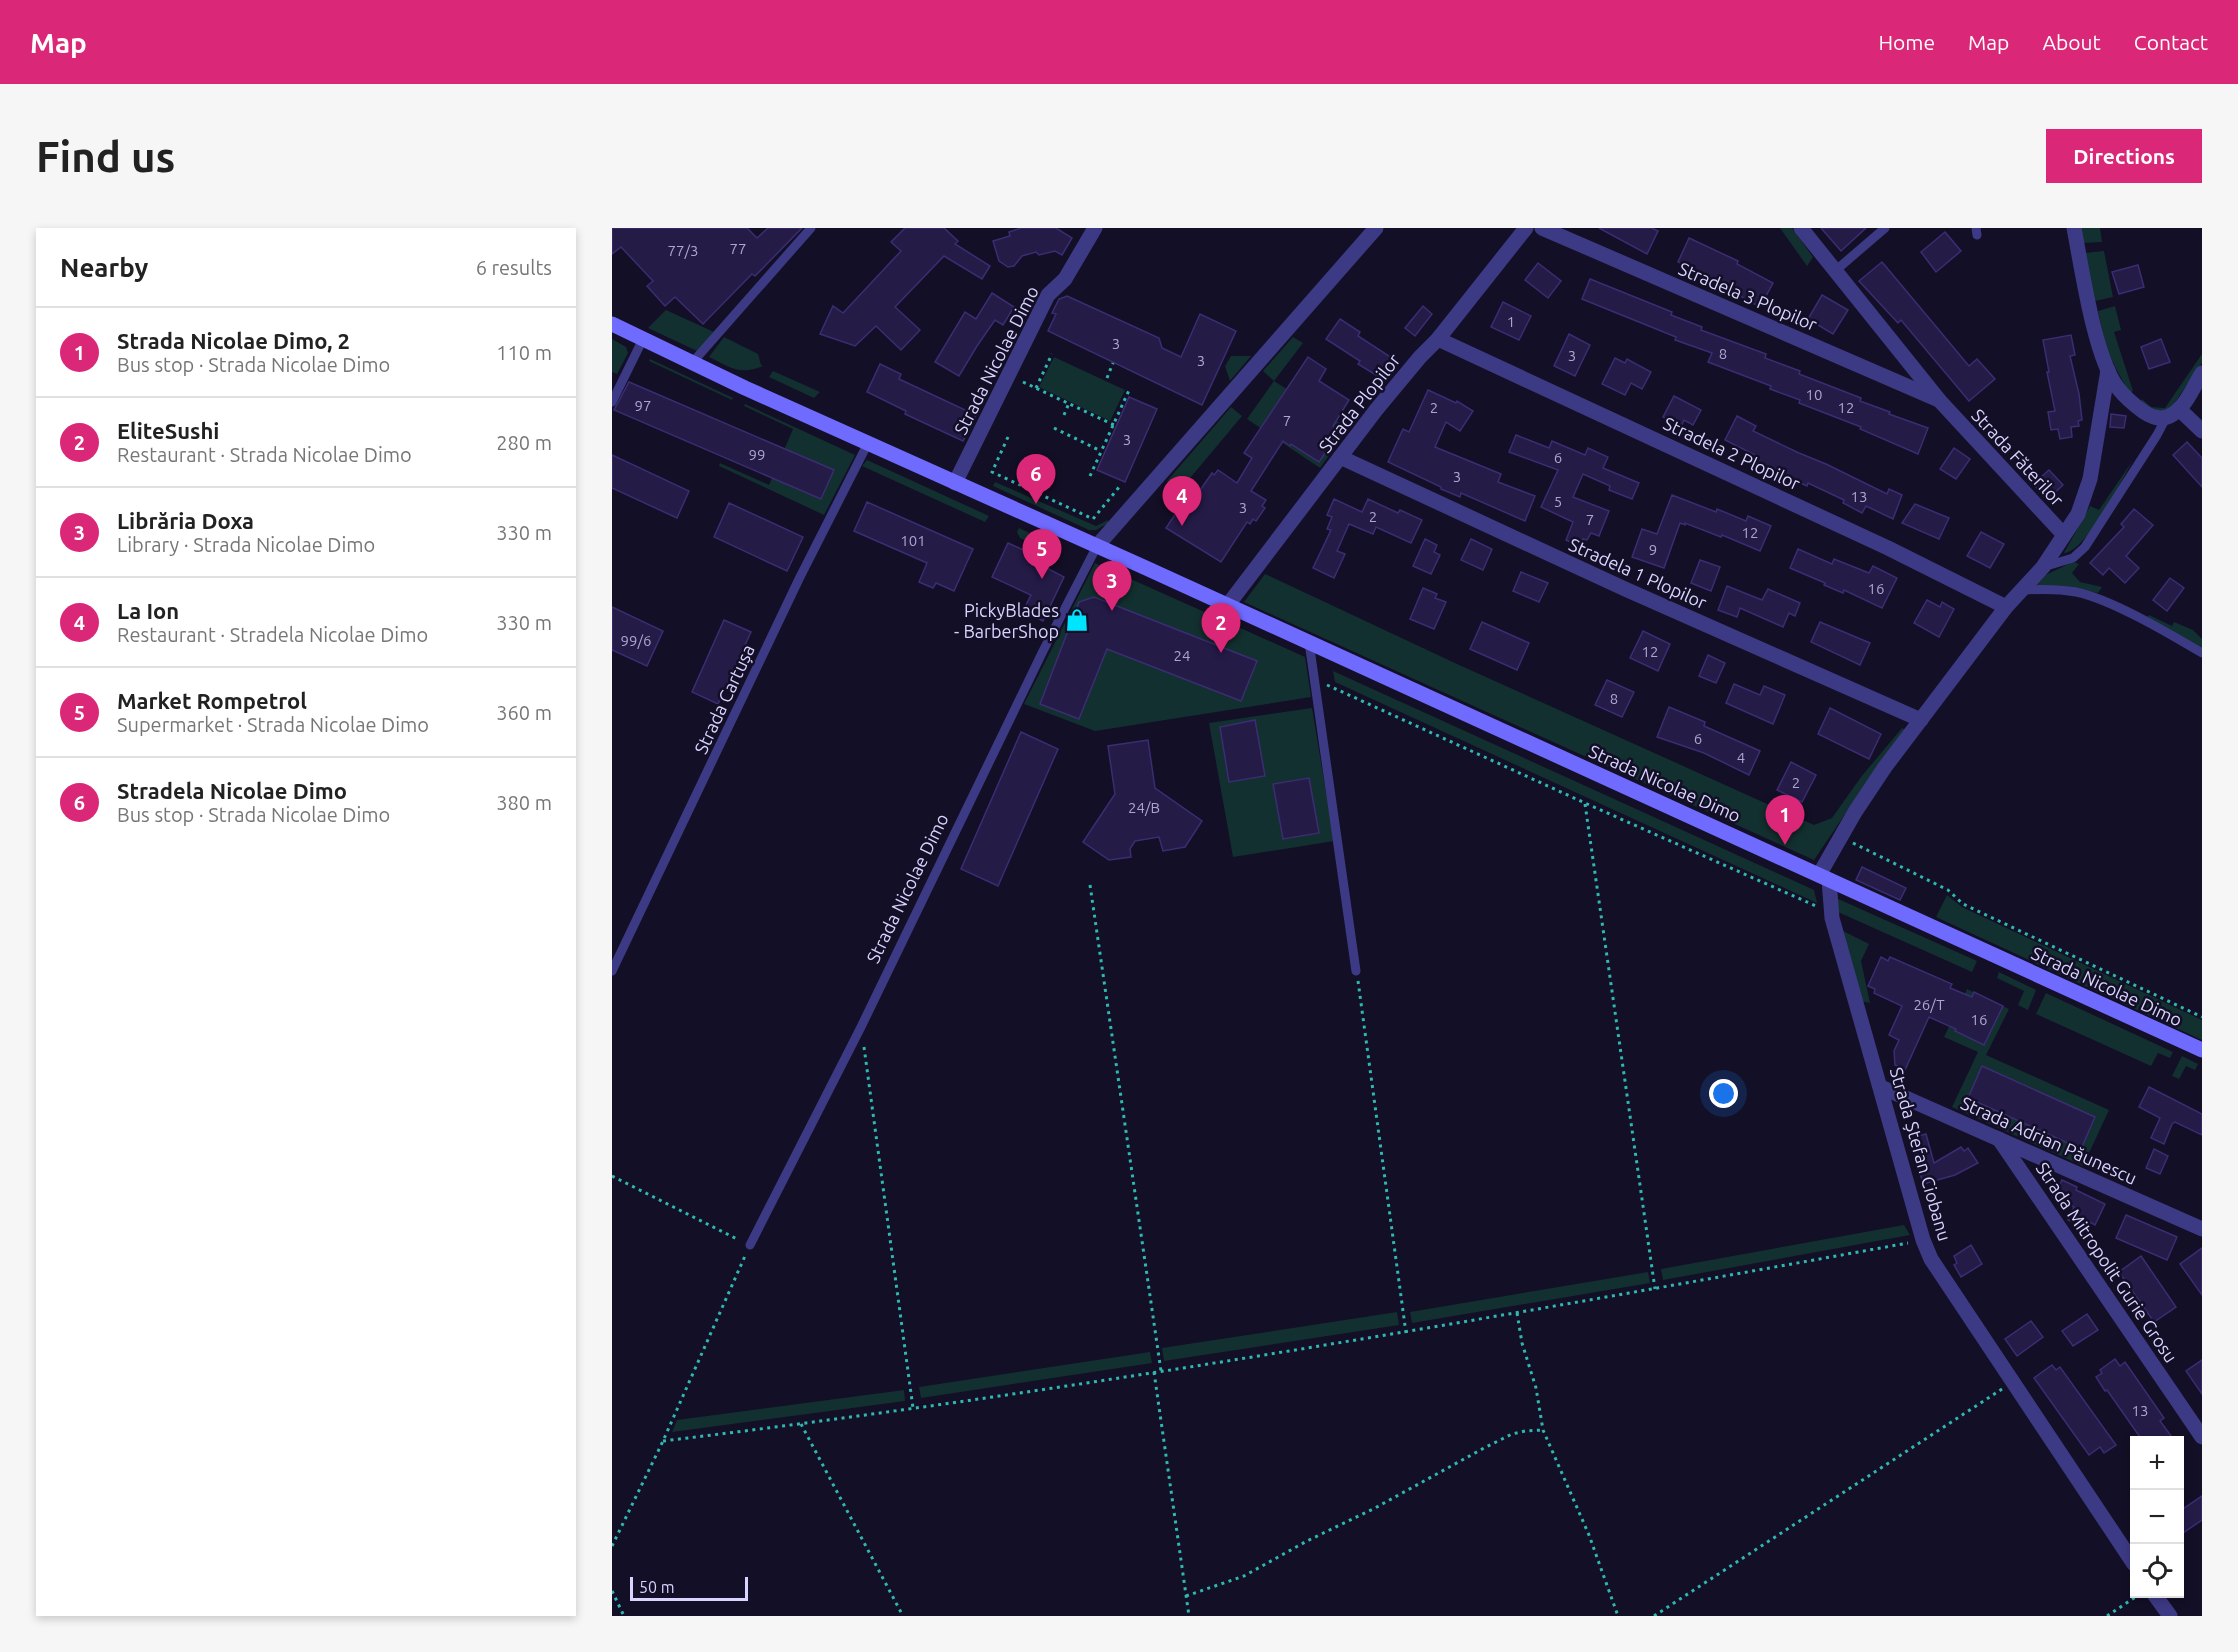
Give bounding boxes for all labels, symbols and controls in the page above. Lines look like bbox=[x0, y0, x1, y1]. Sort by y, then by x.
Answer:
text: Map bbox=[30, 27, 87, 58]
text: Home bbox=[1878, 30, 1935, 54]
text: Map bbox=[1968, 30, 2009, 54]
text: About bbox=[2042, 30, 2101, 54]
text: Contact bbox=[2134, 30, 2208, 54]
button: Directions bbox=[2046, 129, 2202, 183]
text: Find us bbox=[36, 133, 175, 180]
house number: 77 bbox=[730, 240, 746, 257]
house number: 77/3 bbox=[668, 242, 698, 259]
text: Nearby bbox=[60, 253, 148, 282]
text: 6 results bbox=[476, 256, 552, 279]
street label: Stradela 3 Plopilor bbox=[1676, 258, 1820, 334]
street label: Strada Nicolae Dimo bbox=[950, 283, 1042, 437]
house number: 1 bbox=[1507, 313, 1515, 330]
text: Strada Nicolae Dimo, 2 bbox=[117, 328, 350, 353]
house number: 3 bbox=[1112, 335, 1120, 352]
text: 1 bbox=[74, 341, 85, 364]
text: 110 m bbox=[496, 341, 552, 364]
house number: 8 bbox=[1719, 345, 1727, 362]
house number: 3 bbox=[1568, 347, 1576, 364]
street label: Strada Plopilor bbox=[1314, 350, 1404, 456]
house number: 3 bbox=[1197, 352, 1205, 369]
text: Bus stop · Strada Nicolae Dimo bbox=[117, 353, 390, 376]
house number: 10 bbox=[1806, 386, 1822, 403]
house number: 97 bbox=[635, 397, 651, 414]
house number: 2 bbox=[1430, 399, 1438, 416]
house number: 12 bbox=[1838, 399, 1854, 416]
street label: Strada Făterilor bbox=[1968, 405, 2068, 510]
house number: 7 bbox=[1283, 412, 1291, 429]
street label: Stradela 2 Plopilor bbox=[1661, 413, 1804, 493]
text: EliteSushi bbox=[117, 418, 219, 443]
text: 2 bbox=[74, 431, 85, 454]
text: 280 m bbox=[496, 431, 552, 454]
house number: 3 bbox=[1123, 431, 1131, 448]
text: Restaurant · Strada Nicolae Dimo bbox=[117, 443, 412, 466]
house number: 99 bbox=[749, 446, 765, 463]
house number: 6 bbox=[1554, 449, 1562, 466]
pin: 6 bbox=[1016, 454, 1056, 504]
house number: 3 bbox=[1453, 468, 1461, 485]
pin: 4 bbox=[1162, 476, 1202, 526]
house number: 13 bbox=[1851, 488, 1867, 505]
house number: 5 bbox=[1554, 493, 1562, 510]
house number: 3 bbox=[1239, 499, 1247, 516]
text: Librăria Doxa bbox=[117, 508, 254, 533]
house number: 2 bbox=[1369, 508, 1377, 525]
house number: 7 bbox=[1586, 511, 1594, 528]
text: 3 bbox=[74, 521, 85, 544]
text: 330 m bbox=[496, 521, 552, 544]
house number: 12 bbox=[1742, 524, 1758, 541]
pin: 5 bbox=[1022, 530, 1062, 579]
house number: 101 bbox=[900, 532, 926, 549]
text: Library · Strada Nicolae Dimo bbox=[117, 533, 375, 556]
street label: Stradela 1 Plopilor bbox=[1566, 534, 1710, 612]
house number: 9 bbox=[1649, 541, 1657, 558]
pin: 3 bbox=[1092, 562, 1132, 611]
house number: 16 bbox=[1868, 580, 1884, 597]
text: La Ion bbox=[117, 598, 179, 623]
place label: PickyBlades - BarberShop bbox=[954, 600, 1059, 641]
pin: 2 bbox=[1202, 604, 1240, 653]
shop icon: PickyBlades - BarberShop bbox=[1064, 607, 1090, 633]
text: 4 bbox=[74, 611, 85, 634]
text: 330 m bbox=[496, 611, 552, 634]
text: Restaurant · Stradela Nicolae Dimo bbox=[117, 623, 428, 646]
house number: 99/6 bbox=[621, 632, 651, 649]
street label: Strada Cartușa bbox=[690, 641, 758, 757]
house number: 12 bbox=[1642, 643, 1658, 660]
house number: 24 bbox=[1174, 647, 1190, 664]
text: Market Rompetrol bbox=[117, 688, 307, 713]
house number: 8 bbox=[1610, 690, 1618, 707]
text: 5 bbox=[74, 701, 85, 724]
text: 360 m bbox=[496, 701, 552, 724]
text: Supermarket · Strada Nicolae Dimo bbox=[117, 713, 429, 736]
house number: 6 bbox=[1694, 730, 1702, 747]
street label: Strada Nicolae Dimo bbox=[1586, 741, 1744, 825]
house number: 4 bbox=[1737, 749, 1745, 766]
house number: 2 bbox=[1792, 774, 1800, 791]
text: Stradela Nicolae Dimo bbox=[117, 778, 347, 803]
text: 6 bbox=[74, 791, 85, 814]
text: 380 m bbox=[496, 791, 552, 814]
pin: 1 bbox=[1766, 796, 1804, 845]
house number: 24/B bbox=[1128, 799, 1160, 816]
text: Bus stop · Strada Nicolae Dimo bbox=[117, 803, 390, 826]
street label: Strada Nicolae Dimo bbox=[862, 810, 952, 966]
street label: Strada Nicolae Dimo bbox=[2029, 942, 2185, 1030]
house number: 26/T bbox=[1913, 996, 1945, 1013]
house number: 16 bbox=[1971, 1011, 1987, 1028]
street label: Strada Ștefan Ciobanu bbox=[1887, 1065, 1955, 1243]
your location bbox=[1709, 1079, 1738, 1108]
street label: Strada Adrian Păunescu bbox=[1958, 1092, 2140, 1188]
street label: Strada Mitropolit Gurie Grosu bbox=[2032, 1158, 2182, 1366]
house number: 13 bbox=[2132, 1402, 2148, 1419]
map controls bbox=[2130, 1436, 2184, 1598]
button: + bbox=[2130, 1436, 2184, 1490]
button: − bbox=[2130, 1490, 2184, 1544]
button: locate bbox=[2130, 1544, 2184, 1598]
scale bar bbox=[630, 1574, 748, 1602]
text: 50 m bbox=[639, 1578, 675, 1596]

